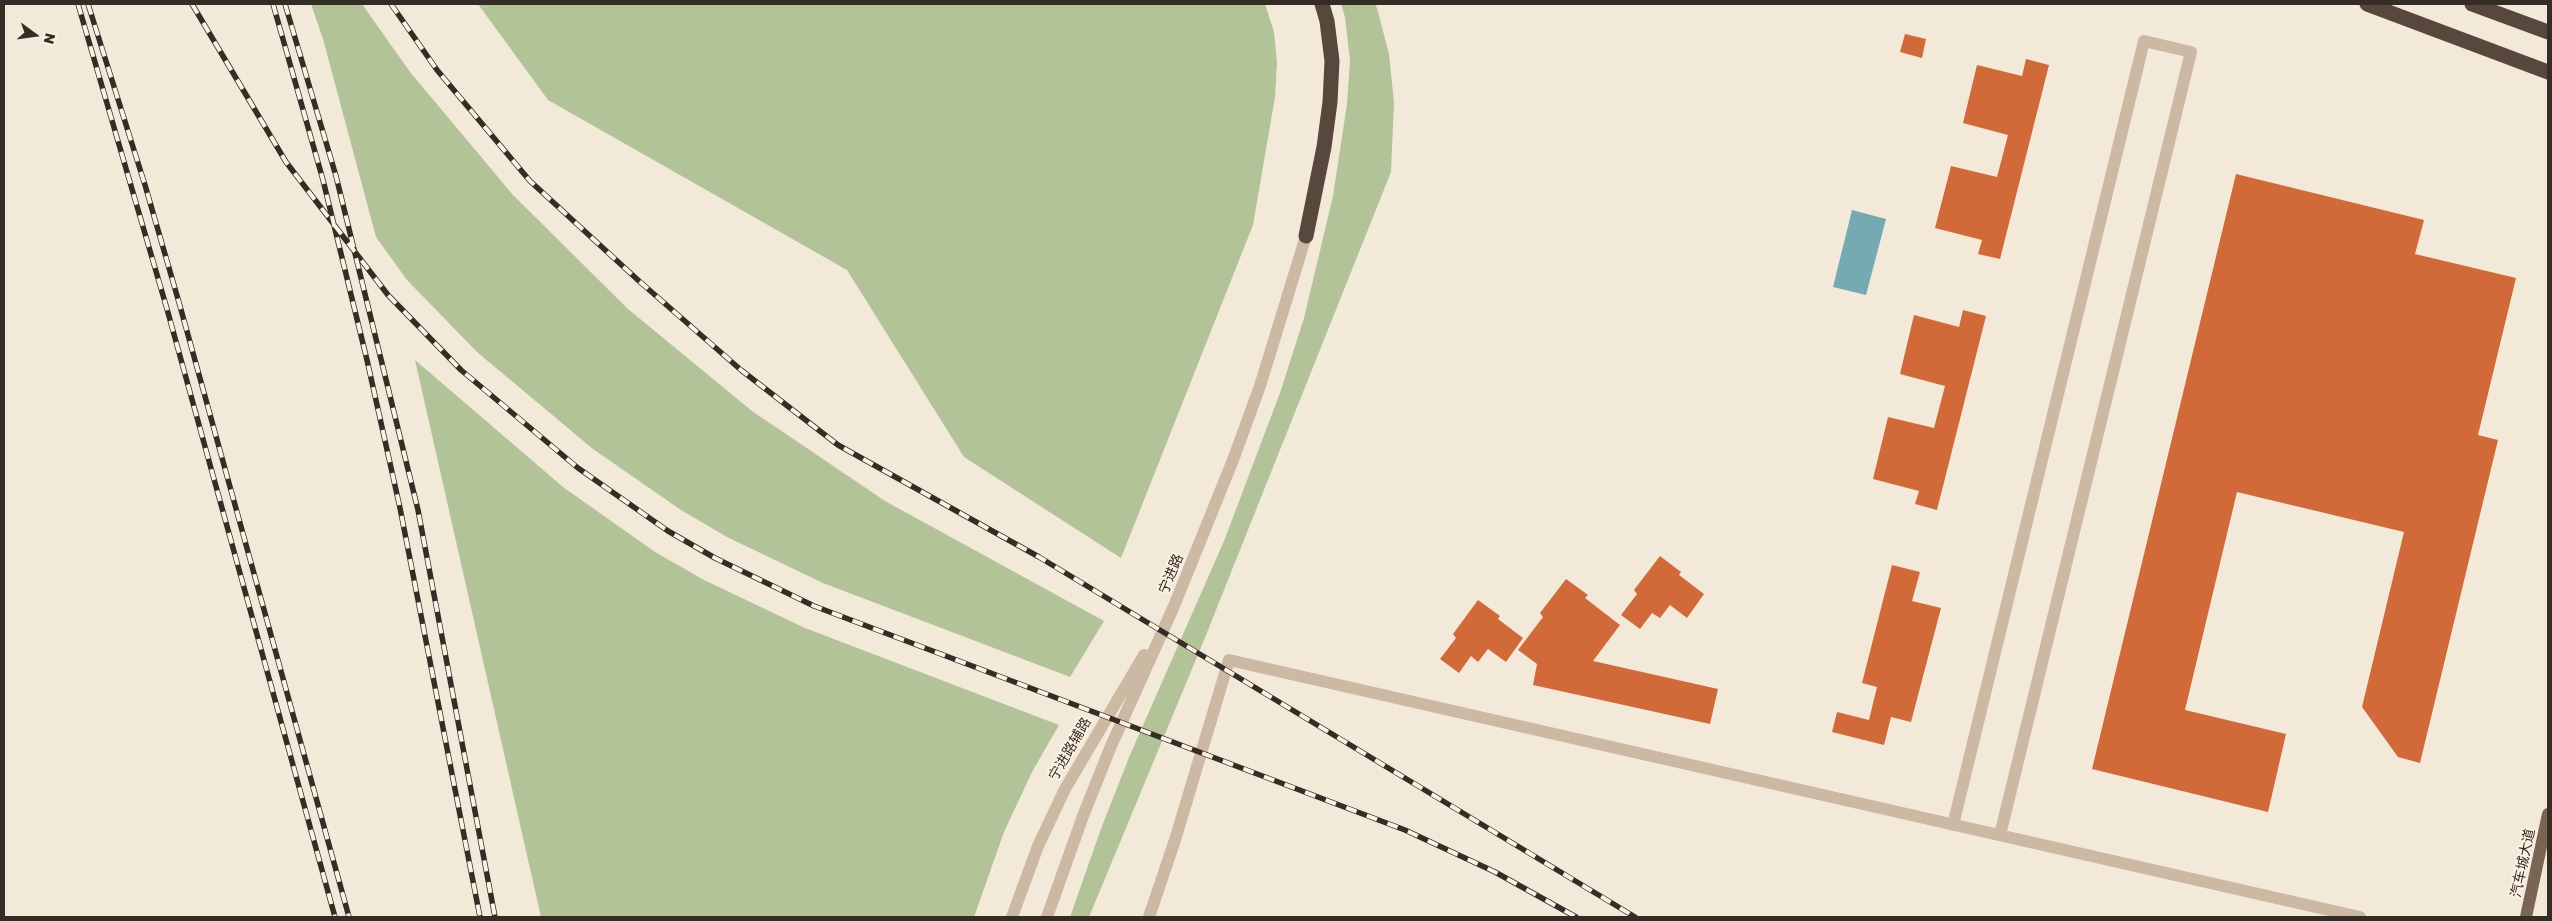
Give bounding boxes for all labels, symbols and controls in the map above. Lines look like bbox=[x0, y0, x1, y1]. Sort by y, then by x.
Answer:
north arrow bbox=[10, 10, 60, 60]
text: N bbox=[41, 32, 60, 46]
street label: 宁进路 bbox=[1155, 551, 1187, 597]
street label: 宁进路辅路 bbox=[1045, 714, 1095, 784]
street label: 汽车城大道 bbox=[2508, 827, 2538, 899]

